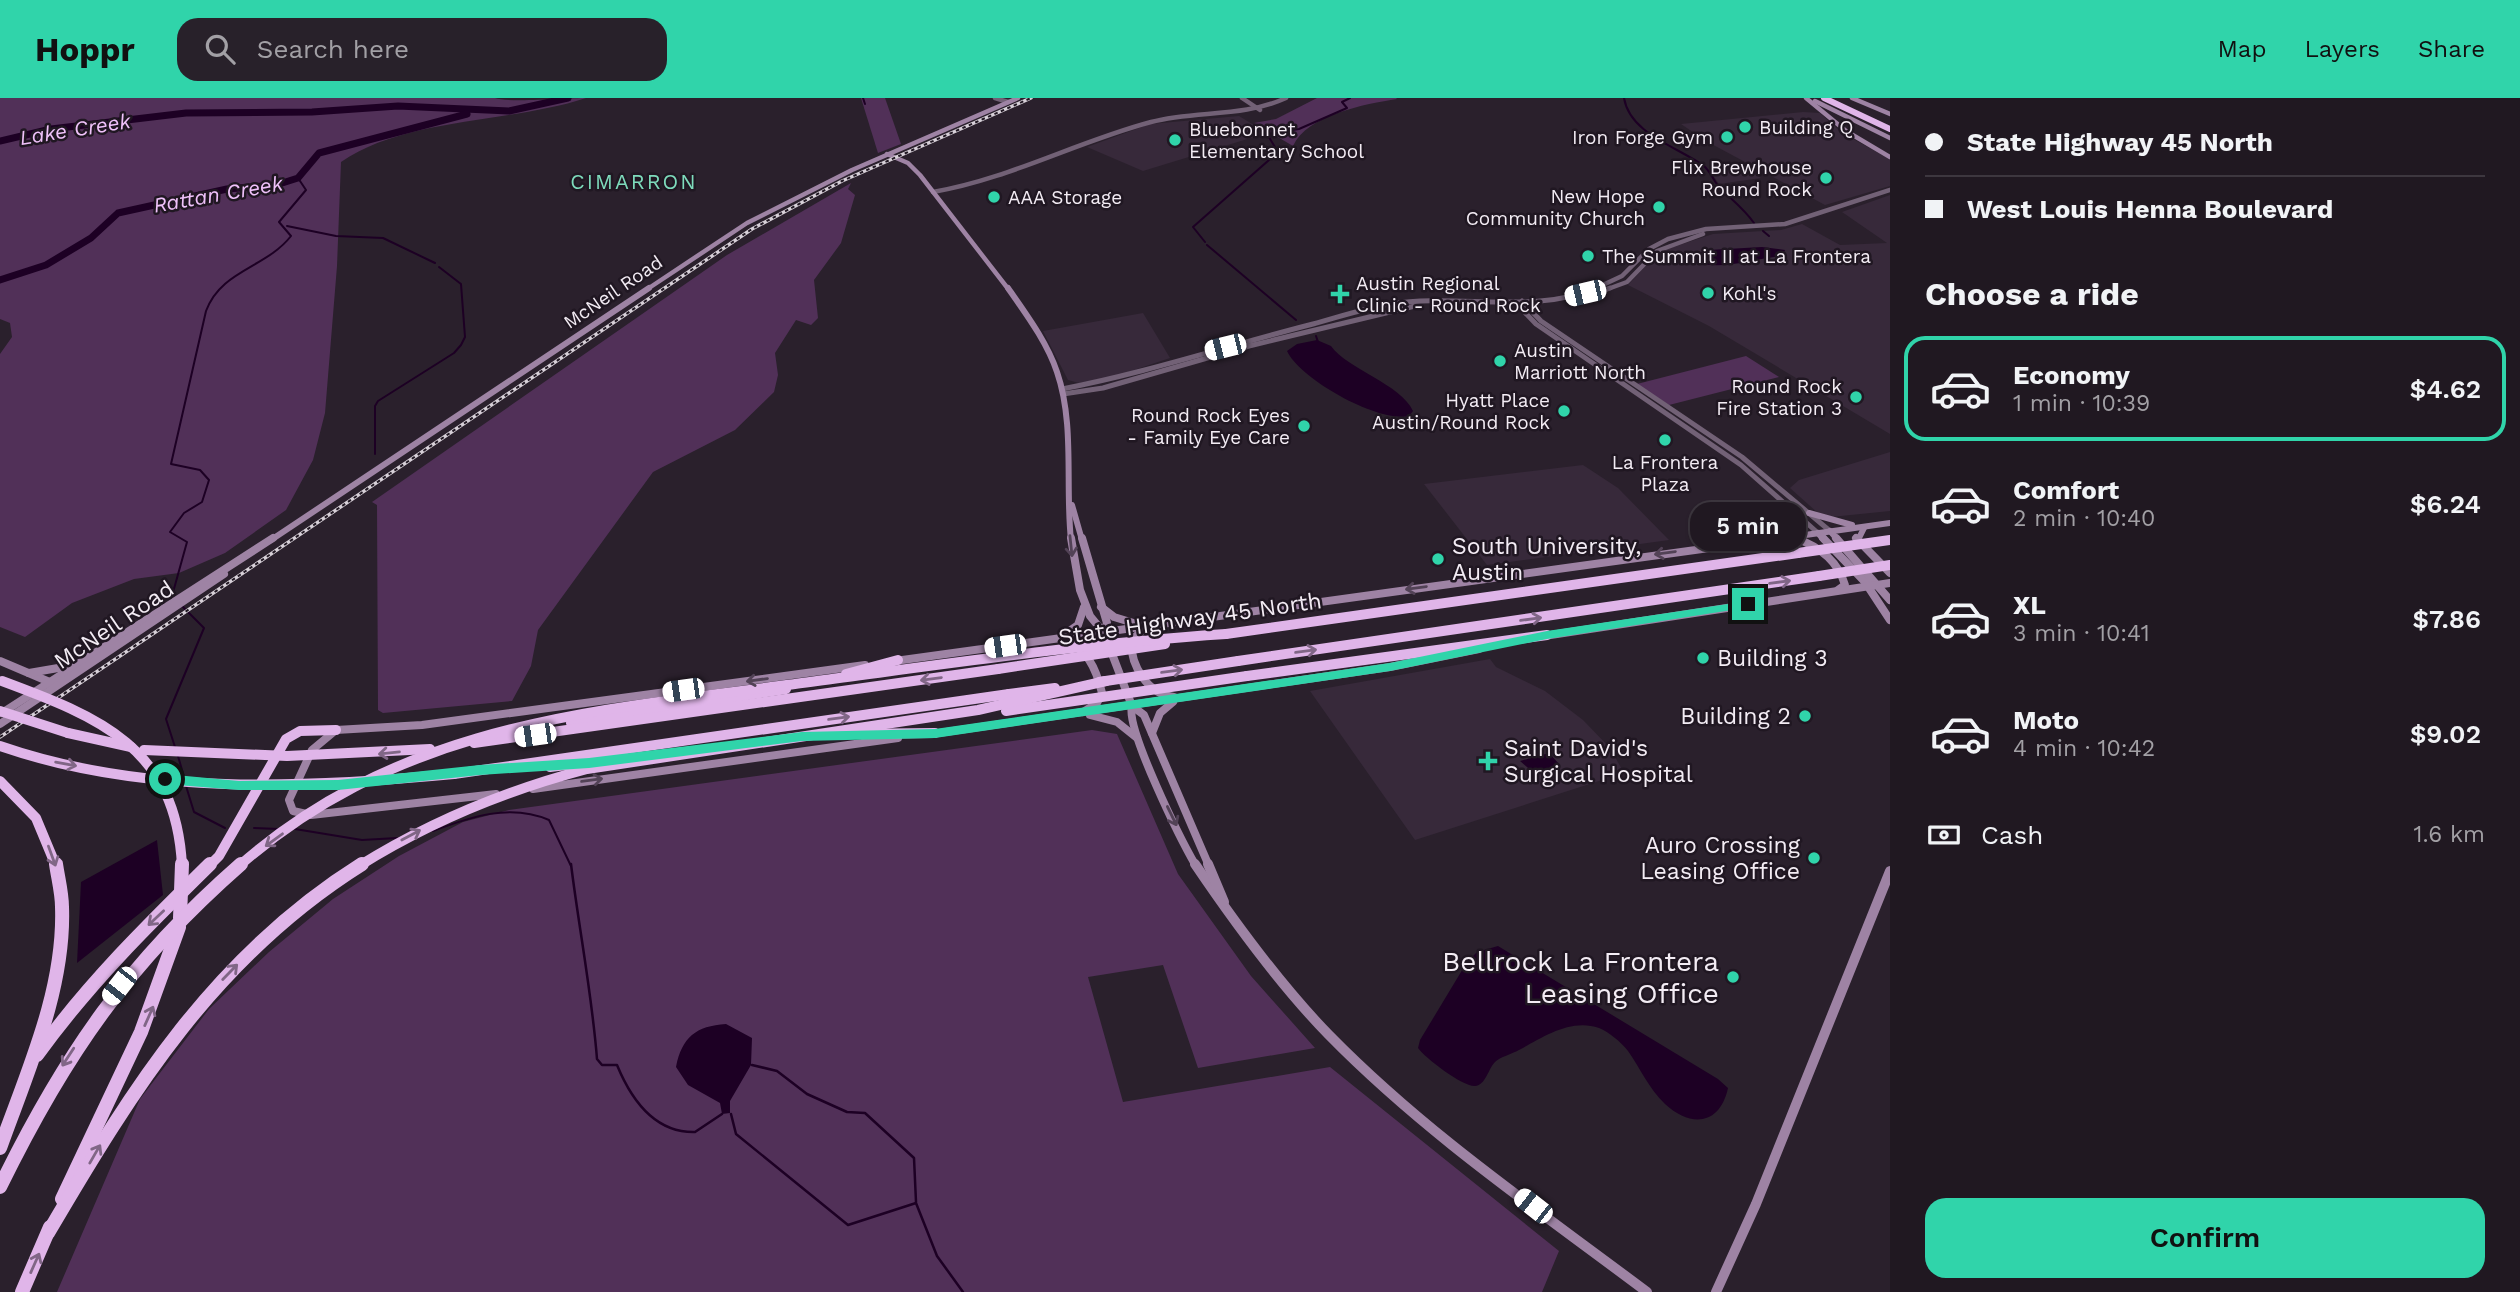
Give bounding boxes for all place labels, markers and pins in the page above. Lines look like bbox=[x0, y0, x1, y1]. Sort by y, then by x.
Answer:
place label: Building Q bbox=[1759, 116, 1854, 139]
place label: Bluebonnet Elementary School bbox=[1189, 118, 1364, 163]
marker: Building Q bbox=[1737, 119, 1753, 135]
place label: Iron Forge Gym bbox=[1572, 126, 1713, 149]
marker: Iron Forge Gym bbox=[1719, 129, 1735, 145]
marker: Bluebonnet Elementary School bbox=[1167, 132, 1183, 148]
place label: Flix Brewhouse Round Rock bbox=[1671, 156, 1812, 201]
marker: Flix Brewhouse Round Rock bbox=[1818, 170, 1834, 186]
place label: New Hope Community Church bbox=[1466, 185, 1645, 230]
place label: AAA Storage bbox=[1008, 186, 1122, 209]
marker: AAA Storage bbox=[986, 189, 1002, 205]
marker: New Hope Community Church bbox=[1651, 199, 1667, 215]
place label: The Summit II at La Frontera bbox=[1602, 245, 1871, 268]
marker: The Summit II at La Frontera bbox=[1580, 248, 1596, 264]
place label: Austin Regional Clinic - Round Rock bbox=[1356, 272, 1541, 317]
place label: Kohl's bbox=[1722, 282, 1776, 305]
marker: Austin Regional Clinic - Round Rock bbox=[1330, 284, 1350, 304]
marker: Kohl's bbox=[1700, 285, 1716, 301]
place label: Austin Marriott North bbox=[1514, 339, 1646, 384]
marker: Austin Marriott North bbox=[1492, 353, 1508, 369]
place label: Round Rock Fire Station 3 bbox=[1716, 375, 1842, 420]
place label: Hyatt Place Austin/Round Rock bbox=[1372, 389, 1550, 434]
marker: Round Rock Fire Station 3 bbox=[1848, 389, 1864, 405]
marker: Hyatt Place Austin/Round Rock bbox=[1556, 403, 1572, 419]
place label: Round Rock Eyes - Family Eye Care bbox=[1127, 404, 1290, 449]
marker: Round Rock Eyes - Family Eye Care bbox=[1296, 418, 1312, 434]
marker: La Frontera Plaza bbox=[1657, 432, 1673, 448]
place label: La Frontera Plaza bbox=[1612, 451, 1719, 496]
place label: South University, Austin bbox=[1452, 533, 1641, 586]
marker: South University, Austin bbox=[1430, 551, 1446, 567]
place label: Building 3 bbox=[1717, 645, 1828, 672]
marker: Building 3 bbox=[1695, 650, 1711, 666]
place label: Building 2 bbox=[1680, 703, 1791, 730]
marker: Building 2 bbox=[1797, 708, 1813, 724]
place label: Saint David's Surgical Hospital bbox=[1504, 735, 1693, 788]
marker: Saint David's Surgical Hospital bbox=[1478, 751, 1498, 771]
place label: Auro Crossing Leasing Office bbox=[1640, 832, 1801, 885]
marker: Auro Crossing Leasing Office bbox=[1806, 850, 1822, 866]
place label: Bellrock La Frontera Leasing Office bbox=[1442, 945, 1719, 1010]
marker: Bellrock La Frontera Leasing Office bbox=[1725, 969, 1741, 985]

